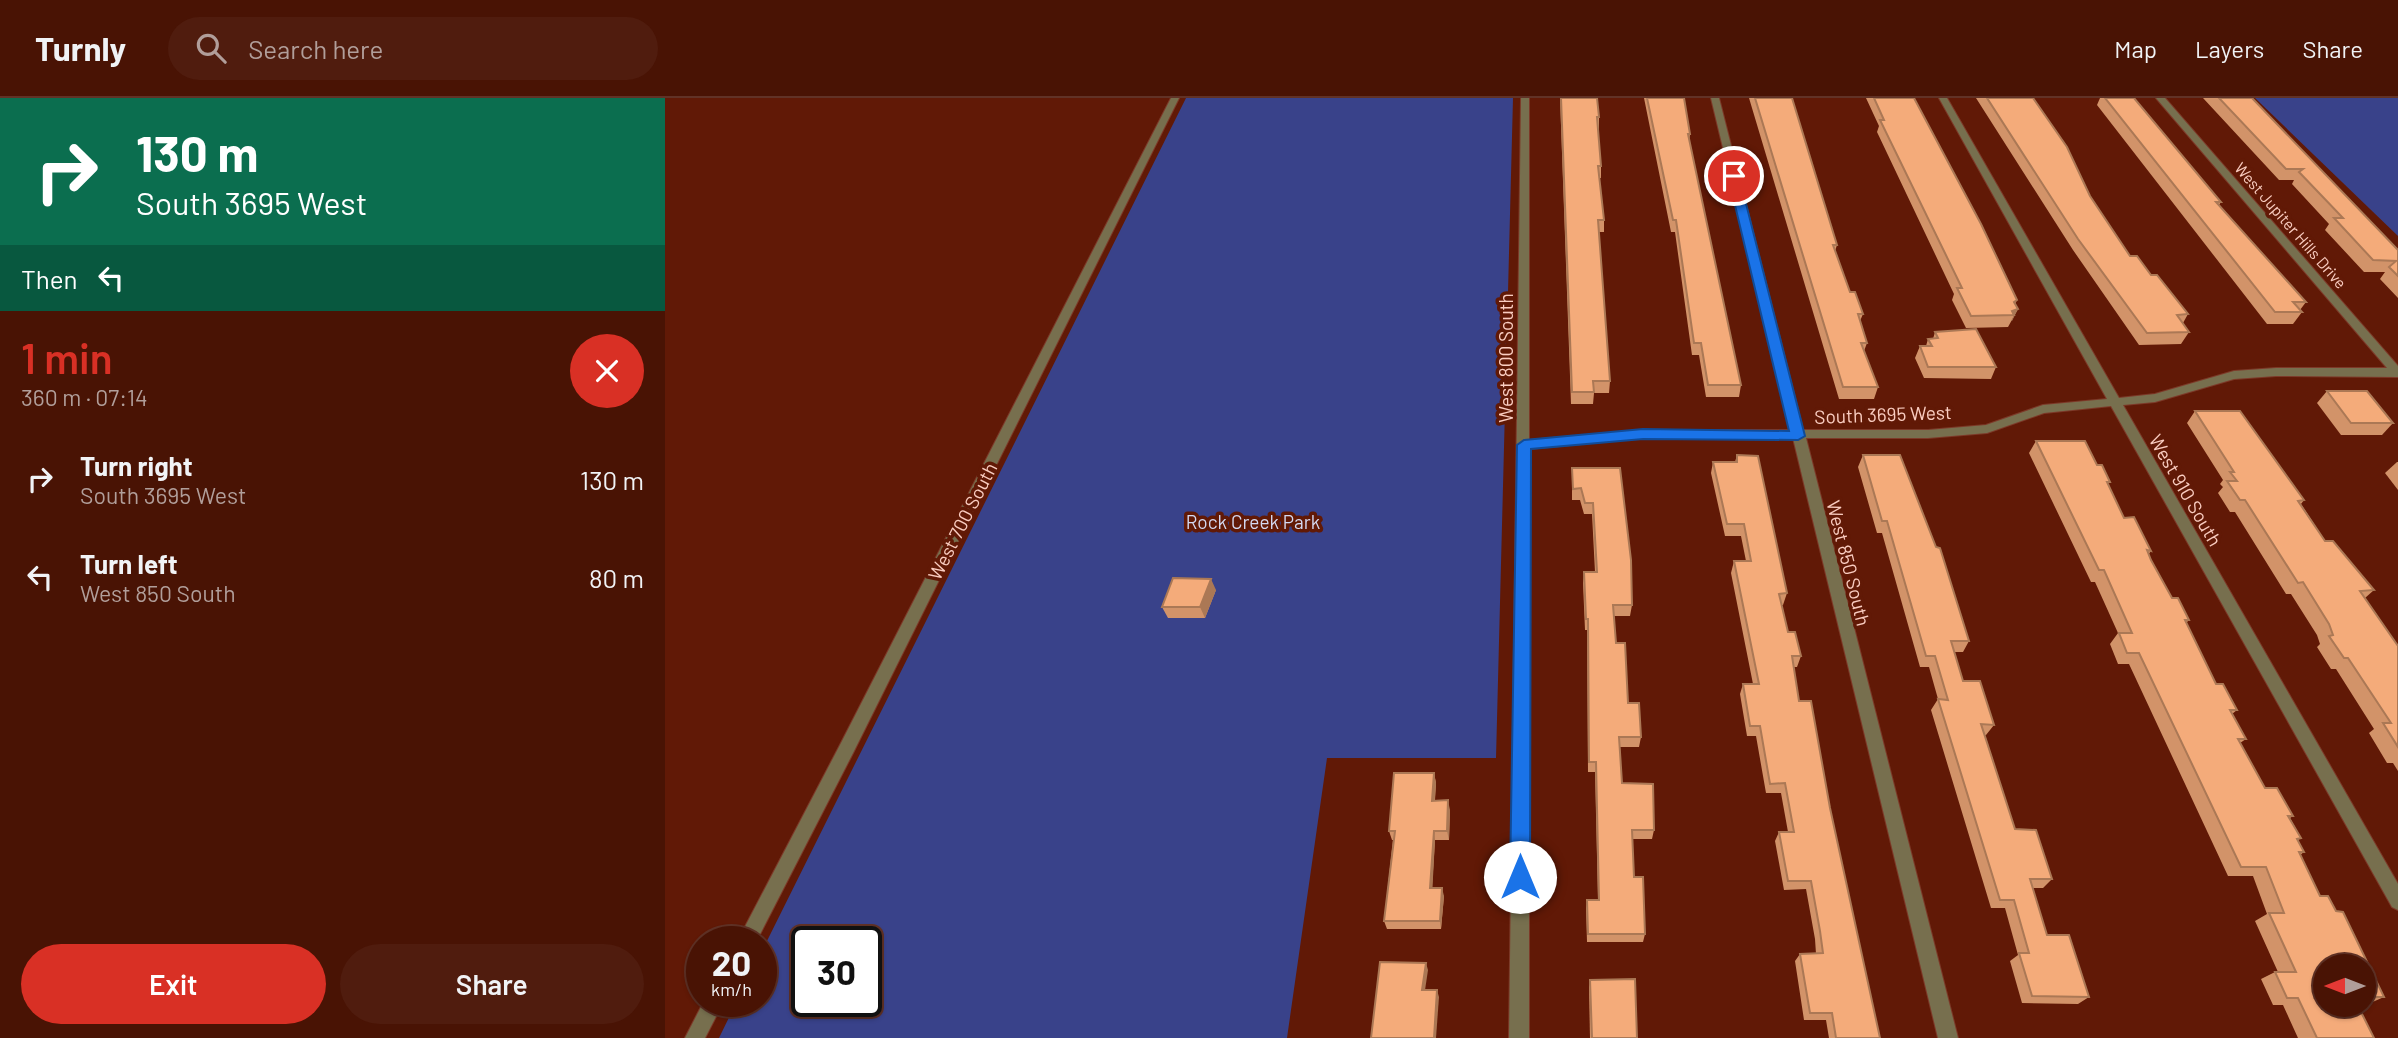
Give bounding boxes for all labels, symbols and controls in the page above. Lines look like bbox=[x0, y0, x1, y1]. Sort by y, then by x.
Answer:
search box bbox=[168, 17, 658, 80]
text: Turnly bbox=[35, 28, 126, 68]
icon: search bbox=[192, 29, 230, 67]
text: Search here bbox=[248, 33, 383, 64]
text: Map bbox=[2114, 34, 2157, 63]
text: Layers bbox=[2195, 34, 2264, 63]
text: Share bbox=[2302, 34, 2363, 63]
text: 130 m bbox=[136, 123, 258, 182]
icon: right bbox=[21, 126, 112, 217]
pin bbox=[1704, 146, 1764, 206]
icon: arrive bbox=[1715, 157, 1753, 195]
street label: West Jupiter Hills Drive bbox=[2231, 158, 2351, 292]
text: South 3695 West bbox=[136, 183, 367, 221]
icon: left bbox=[92, 259, 130, 297]
text: Then bbox=[21, 263, 78, 294]
street label: West 800 South bbox=[1494, 293, 1517, 423]
text: 1 min bbox=[21, 332, 113, 382]
button: close bbox=[570, 334, 644, 408]
text: 360 m · 07:14 bbox=[21, 383, 148, 411]
street label: South 3695 West bbox=[1814, 400, 1952, 428]
street label: West 910 South bbox=[2145, 430, 2227, 550]
text: Turn right bbox=[80, 450, 193, 481]
street label: West 700 South bbox=[923, 458, 1001, 584]
icon: right bbox=[21, 460, 59, 498]
text: 130 m bbox=[580, 464, 644, 495]
text: South 3695 West bbox=[80, 481, 246, 509]
street label: West 850 South bbox=[1822, 498, 1876, 628]
park label: Rock Creek Park bbox=[1186, 510, 1320, 533]
text: Turn left bbox=[80, 548, 178, 579]
icon: left bbox=[21, 558, 59, 596]
text: 80 m bbox=[589, 562, 644, 593]
text: West 850 South bbox=[80, 579, 236, 607]
position arrow bbox=[1483, 840, 1557, 914]
speed limit sign: 30 bbox=[791, 926, 882, 1017]
text: 20 bbox=[712, 941, 751, 983]
button: Exit bbox=[21, 944, 326, 1024]
button: Share bbox=[340, 944, 644, 1024]
north arrow bbox=[2313, 954, 2377, 1017]
map controls bbox=[2313, 954, 2376, 1017]
text: km/h bbox=[711, 978, 752, 1000]

